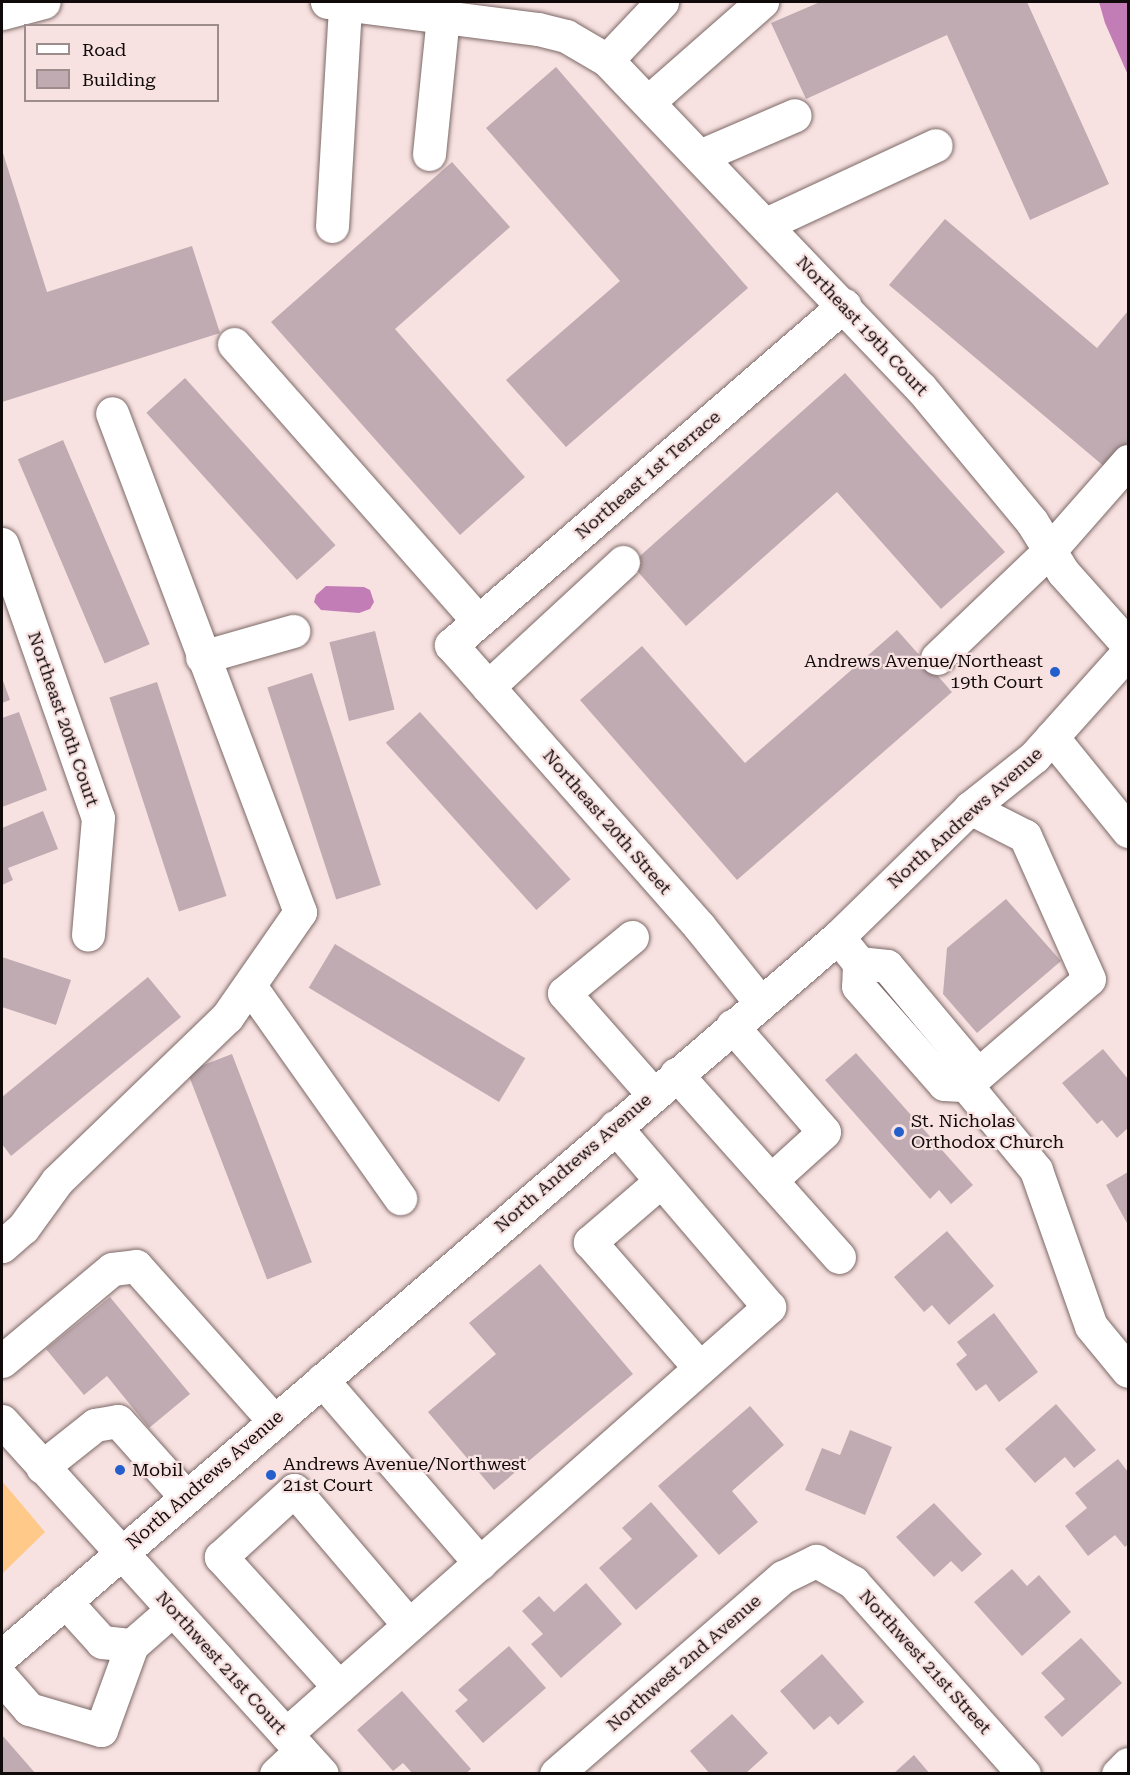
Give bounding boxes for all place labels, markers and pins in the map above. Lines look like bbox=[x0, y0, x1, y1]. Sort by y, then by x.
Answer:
place label: Andrews Avenue/Northeast 19th Court bbox=[804, 651, 1043, 694]
marker: Andrews Avenue/Northeast 19th Court bbox=[1048, 665, 1062, 679]
place label: St. Nicholas Orthodox Church bbox=[911, 1111, 1064, 1154]
marker: St. Nicholas Orthodox Church bbox=[892, 1125, 906, 1139]
place label: Andrews Avenue/Northwest 21st Court bbox=[283, 1454, 526, 1496]
place label: Mobil bbox=[132, 1459, 183, 1481]
marker: Mobil bbox=[113, 1463, 127, 1477]
marker: Andrews Avenue/Northwest 21st Court bbox=[264, 1468, 278, 1482]

